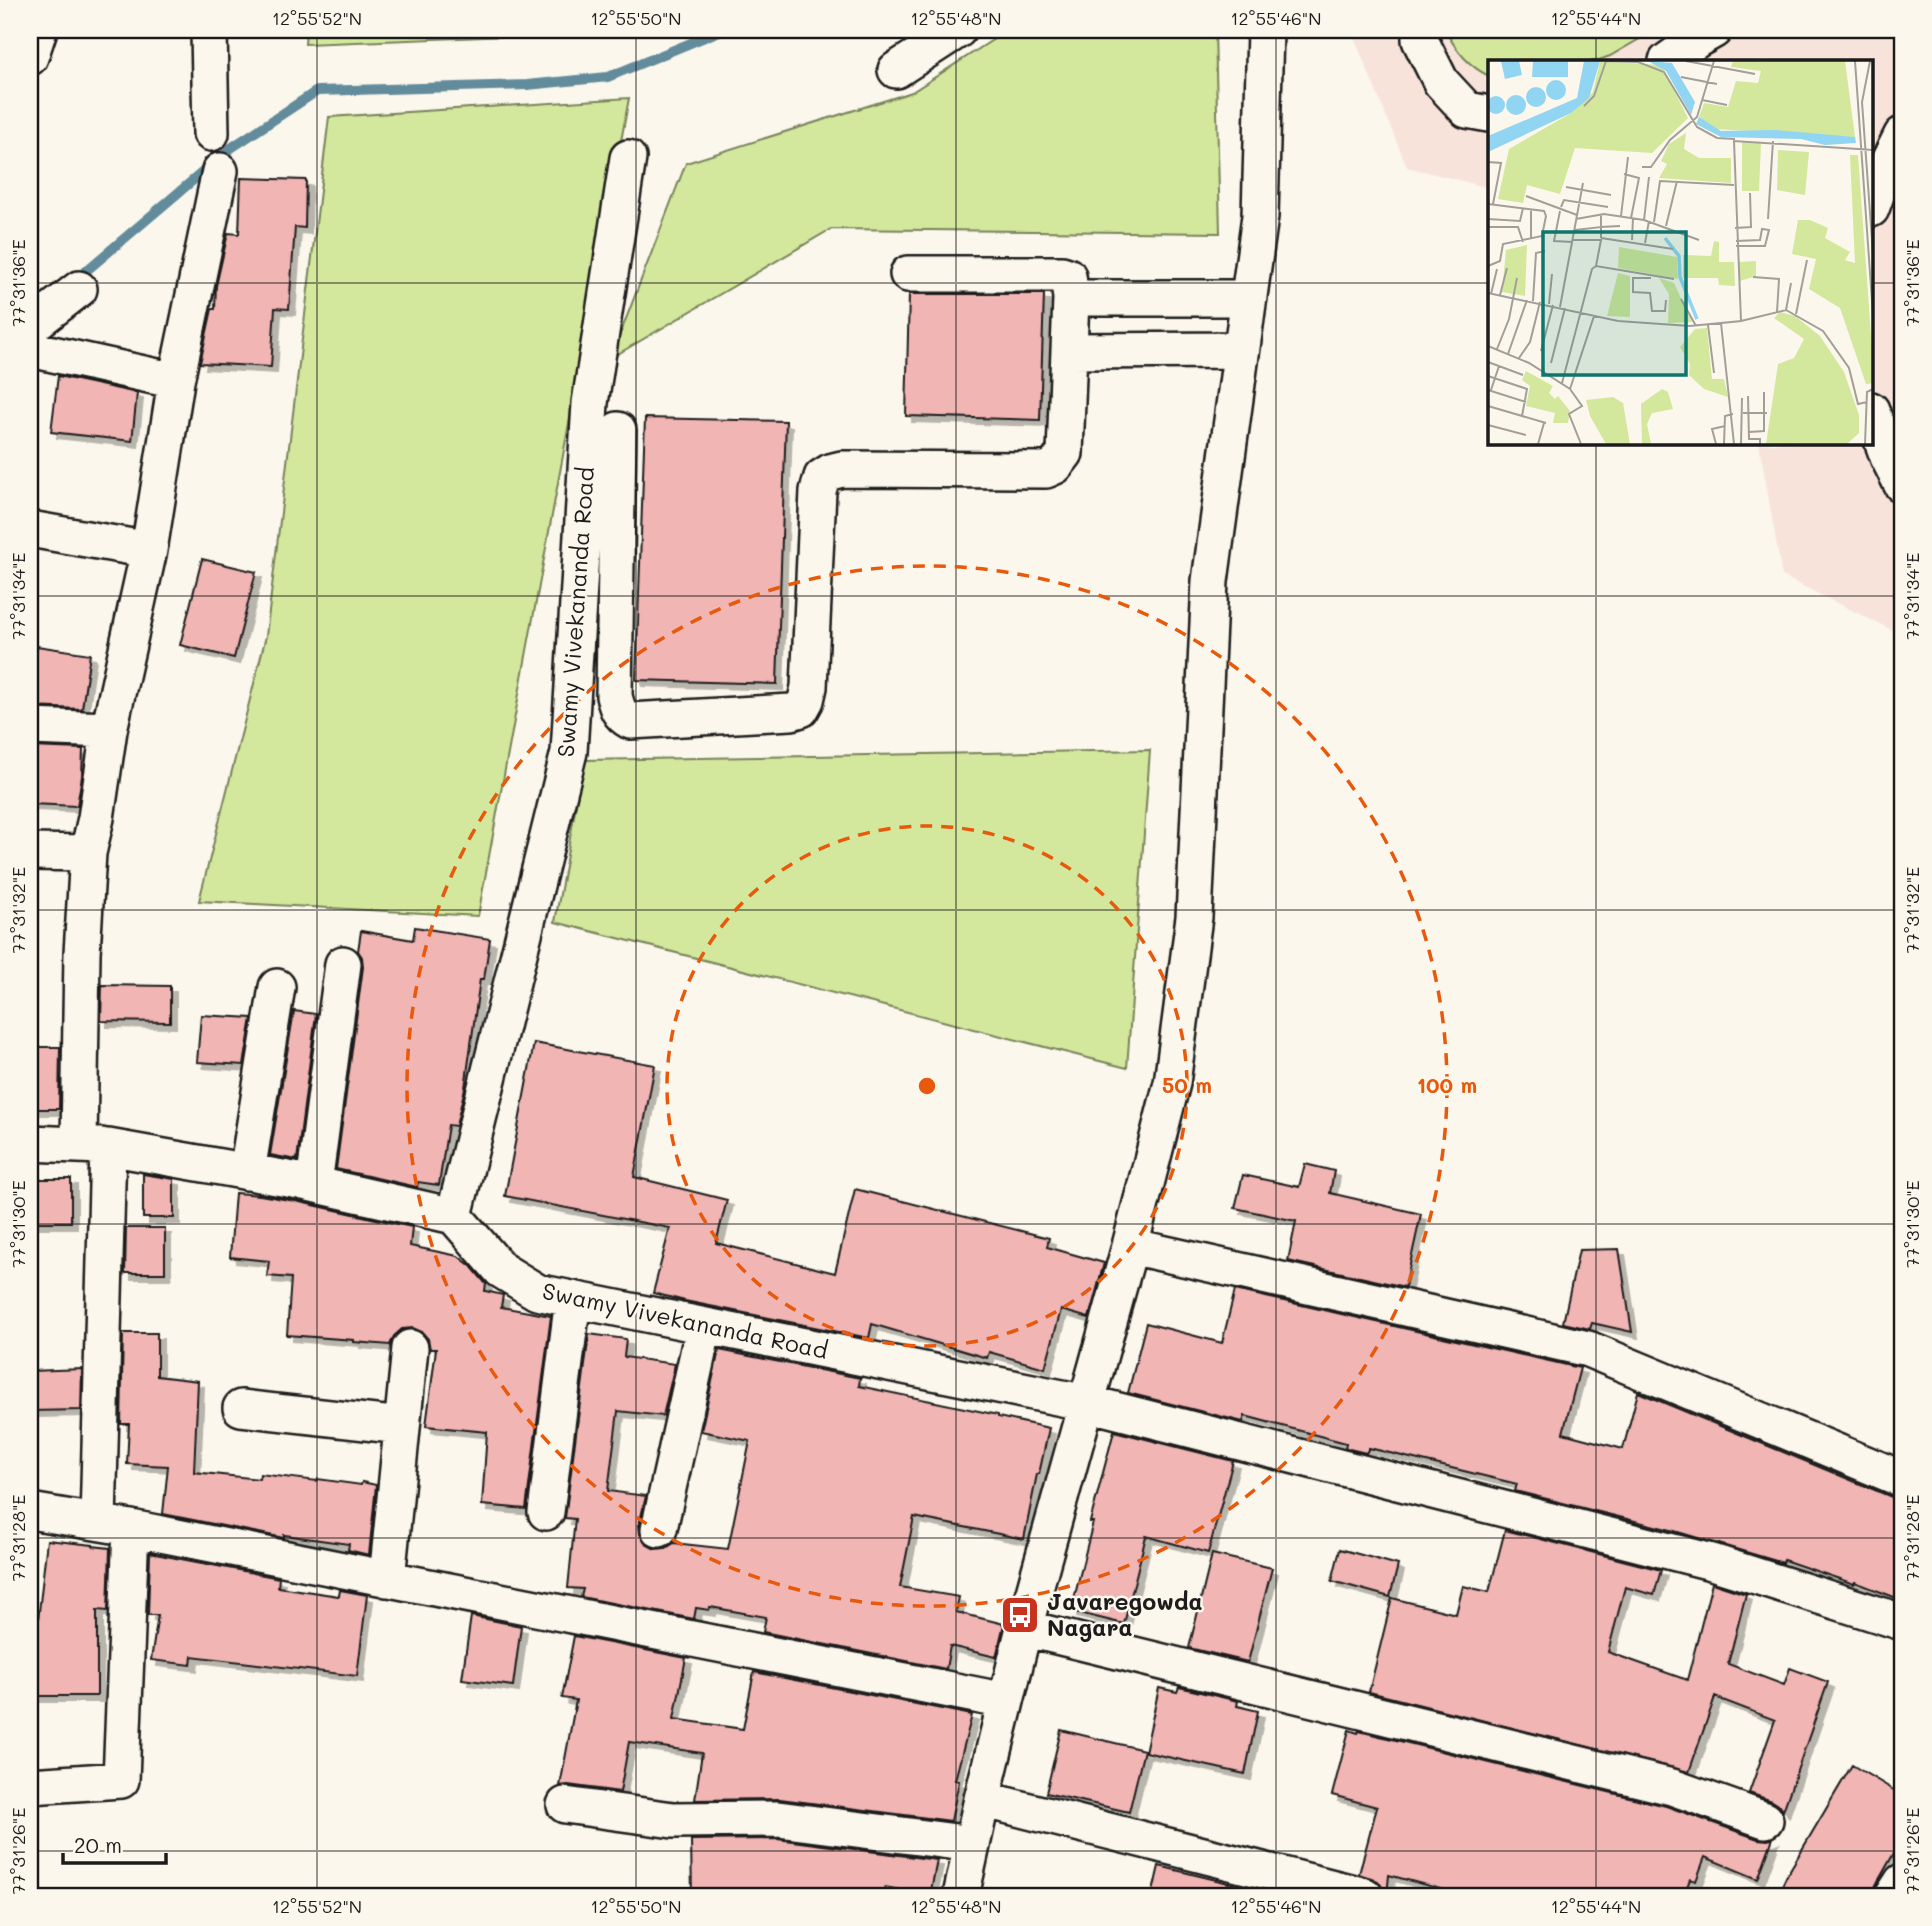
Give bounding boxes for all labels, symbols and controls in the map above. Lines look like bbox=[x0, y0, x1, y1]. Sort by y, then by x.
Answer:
text: 12°55'52"N bbox=[272, 6, 362, 30]
text: 12°55'50"N bbox=[590, 6, 682, 30]
text: 12°55'48"N bbox=[910, 6, 1002, 30]
text: 12°55'46"N bbox=[1230, 6, 1322, 30]
text: 12°55'44"N bbox=[1551, 6, 1641, 30]
inset map bbox=[1488, 60, 1872, 444]
text: 77°31'36"E bbox=[6, 239, 30, 327]
text: 77°31'36"E bbox=[1900, 239, 1924, 327]
street label: Swamy Vivekananda Road bbox=[550, 466, 600, 758]
text: 77°31'34"E bbox=[6, 552, 30, 640]
text: 77°31'34"E bbox=[1900, 552, 1924, 640]
text: 77°31'32"E bbox=[6, 867, 30, 953]
text: 77°31'32"E bbox=[1900, 867, 1924, 953]
text: 50 m bbox=[1162, 1071, 1212, 1098]
text: 100 m bbox=[1417, 1071, 1477, 1098]
centre of rings bbox=[915, 1074, 939, 1098]
text: 77°31'30"E bbox=[6, 1180, 30, 1268]
text: 77°31'30"E bbox=[1900, 1180, 1924, 1268]
street label: Swamy Vivekananda Road bbox=[540, 1275, 831, 1365]
text: 77°31'28"E bbox=[6, 1494, 30, 1582]
text: 77°31'28"E bbox=[1900, 1494, 1924, 1582]
place label: Javaregowda Nagara bbox=[1047, 1586, 1203, 1642]
bus stop icon: Javaregowda Nagara bbox=[999, 1594, 1041, 1636]
text: 77°31'26"E bbox=[6, 1807, 30, 1895]
text: 77°31'26"E bbox=[1900, 1807, 1924, 1895]
scale bar bbox=[63, 1821, 166, 1865]
text: 20 m bbox=[74, 1831, 122, 1858]
text: 12°55'52"N bbox=[272, 1894, 362, 1918]
text: 12°55'50"N bbox=[590, 1894, 682, 1918]
text: 12°55'48"N bbox=[910, 1894, 1002, 1918]
text: 12°55'46"N bbox=[1230, 1894, 1322, 1918]
text: 12°55'44"N bbox=[1551, 1894, 1641, 1918]

